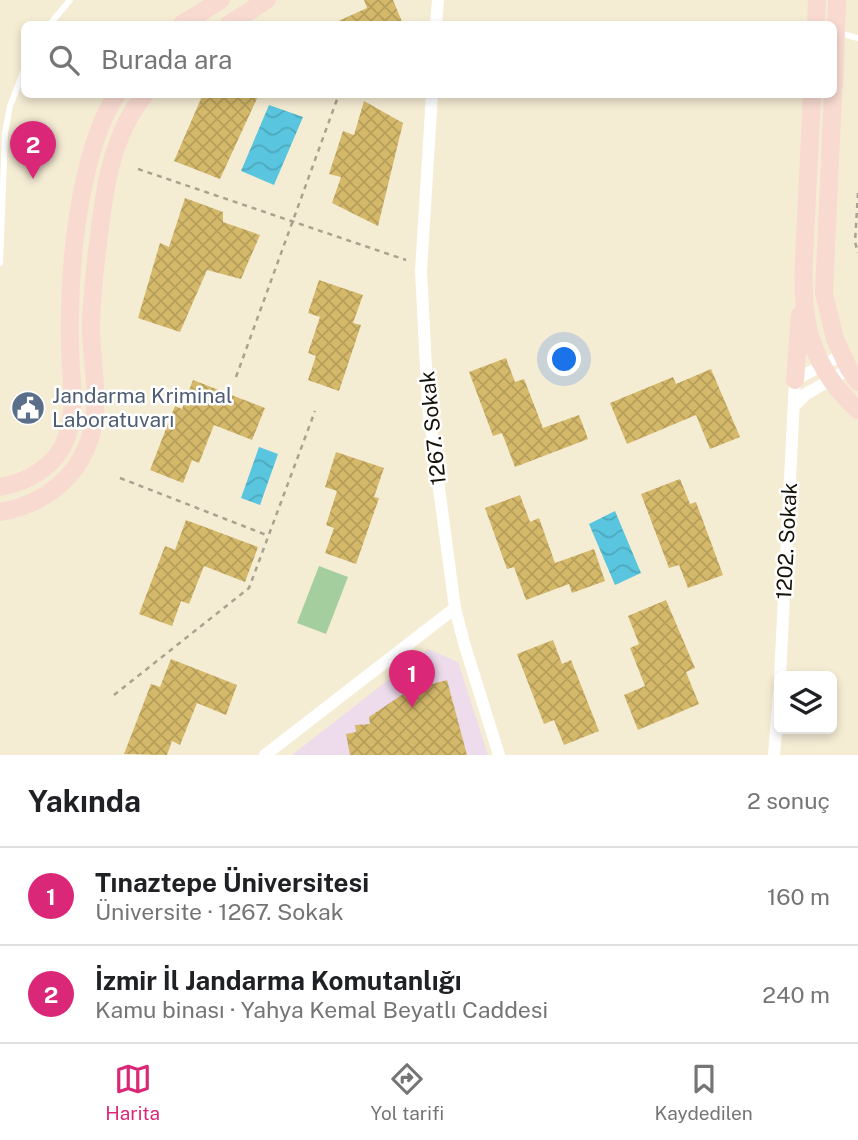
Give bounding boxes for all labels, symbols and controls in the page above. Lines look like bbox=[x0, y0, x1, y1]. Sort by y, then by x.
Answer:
search box bbox=[21, 21, 837, 98]
icon: search bbox=[45, 41, 83, 79]
text: Burada ara bbox=[101, 44, 232, 75]
pin: 2 bbox=[10, 121, 56, 179]
your location bbox=[547, 342, 581, 376]
street label: 1267. Sokak bbox=[414, 370, 451, 486]
place label: Jandarma Kriminal Laboratuvarı bbox=[52, 383, 232, 432]
public building icon: Jandarma Kriminal Laboratuvarı bbox=[9, 389, 47, 427]
street label: 1202. Sokak bbox=[771, 482, 802, 600]
pin: 1 bbox=[389, 650, 435, 708]
map controls bbox=[774, 671, 837, 734]
button: layers bbox=[774, 671, 837, 734]
text: Yakında bbox=[28, 783, 141, 819]
text: 2 sonuç bbox=[747, 787, 830, 814]
text: Tınaztepe Üniversitesi bbox=[95, 867, 369, 898]
text: 1 bbox=[46, 883, 56, 910]
text: 160 m bbox=[767, 883, 830, 910]
text: Üniversite · 1267. Sokak bbox=[95, 898, 344, 925]
text: İzmir İl Jandarma Komutanlığı bbox=[95, 965, 462, 996]
text: 2 bbox=[44, 981, 58, 1008]
text: 240 m bbox=[762, 981, 830, 1008]
text: Kamu binası · Yahya Kemal Beyatlı Caddesi bbox=[95, 996, 548, 1023]
tab: Harita bbox=[105, 1060, 160, 1124]
tab: Yol tarifi bbox=[371, 1060, 444, 1124]
tab: Kaydedilen bbox=[655, 1060, 753, 1124]

